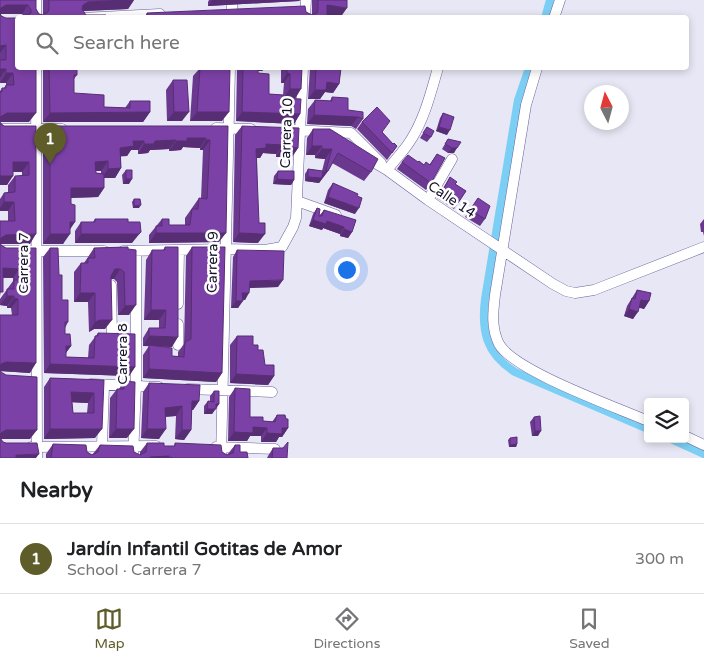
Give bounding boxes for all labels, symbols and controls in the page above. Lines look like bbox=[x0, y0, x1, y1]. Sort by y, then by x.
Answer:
search box bbox=[15, 15, 689, 70]
icon: search bbox=[33, 29, 61, 57]
text: Search here bbox=[73, 32, 180, 54]
north arrow bbox=[584, 85, 629, 130]
street label: Carrera 10 bbox=[277, 97, 296, 169]
pin: 1 bbox=[34, 123, 66, 164]
street label: Calle 14 bbox=[425, 177, 479, 222]
street label: Carrera 9 bbox=[203, 231, 222, 293]
street label: Carrera 7 bbox=[15, 232, 32, 294]
your location bbox=[334, 257, 360, 283]
street label: Carrera 8 bbox=[114, 323, 131, 385]
map controls bbox=[644, 398, 689, 443]
button: layers bbox=[644, 398, 689, 443]
text: Nearby bbox=[20, 478, 93, 503]
text: Jardín Infantil Gotitas de Amor bbox=[67, 538, 342, 560]
text: 1 bbox=[31, 549, 41, 569]
text: 300 m bbox=[635, 549, 684, 569]
text: School · Carrera 7 bbox=[67, 560, 202, 580]
tab: Map bbox=[94, 605, 125, 652]
tab: Directions bbox=[313, 605, 380, 652]
tab: Saved bbox=[569, 605, 610, 652]

